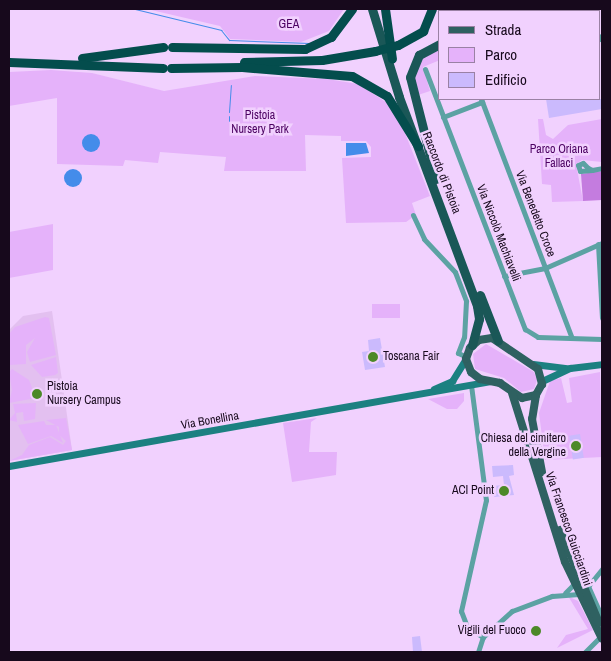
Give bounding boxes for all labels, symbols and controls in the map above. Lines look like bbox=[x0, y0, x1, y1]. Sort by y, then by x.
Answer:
legend bbox=[438, 10, 601, 100]
park label: GEA bbox=[279, 18, 299, 32]
text: Strada bbox=[485, 19, 521, 40]
text: Parco bbox=[485, 44, 517, 65]
text: Edificio bbox=[485, 69, 527, 90]
park label: Pistoia Nursery Park bbox=[231, 109, 289, 137]
street label: Raccordo di Pistoia bbox=[419, 130, 463, 216]
park label: Parco Oriana Fallaci bbox=[530, 143, 588, 171]
street label: Via Benedetto Croce bbox=[512, 169, 558, 259]
street label: Via Niccolò Machiavelli bbox=[473, 183, 523, 283]
place label: Toscana Fair bbox=[383, 350, 439, 364]
marker: Toscana Fair bbox=[367, 351, 379, 363]
place label: Pistoia Nursery Campus bbox=[47, 380, 121, 408]
marker: Pistoia Nursery Campus bbox=[31, 388, 43, 400]
street label: Via Bonellina bbox=[180, 409, 240, 433]
place label: Chiesa del cimitero della Vergine bbox=[481, 432, 566, 460]
marker: Chiesa del cimitero della Vergine bbox=[570, 440, 582, 452]
street label: Via Francesco Guicciardini bbox=[542, 470, 594, 588]
place label: ACI Point bbox=[452, 484, 494, 498]
marker: ACI Point bbox=[498, 485, 510, 497]
place label: Vigili del Fuoco bbox=[458, 624, 526, 638]
marker: Vigili del Fuoco bbox=[530, 625, 542, 637]

